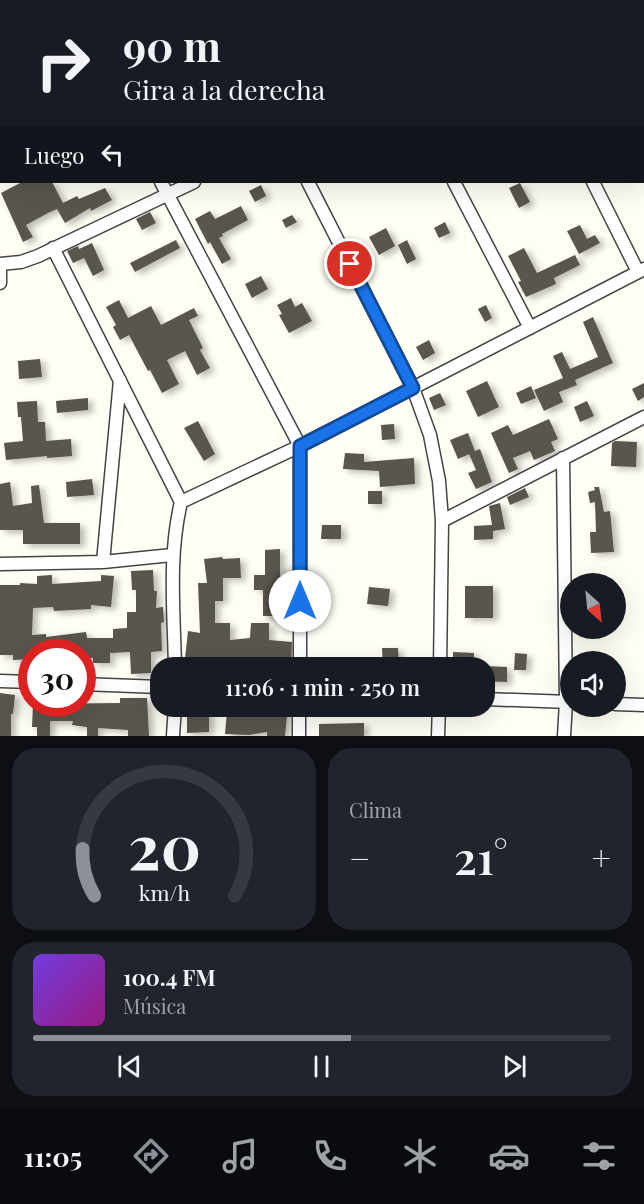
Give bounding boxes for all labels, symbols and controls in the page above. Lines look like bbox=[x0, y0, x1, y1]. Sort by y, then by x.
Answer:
text: 90 m bbox=[123, 17, 221, 73]
icon: right bbox=[24, 24, 102, 102]
text: Gira a la derecha bbox=[123, 71, 325, 107]
icon: left bbox=[96, 138, 129, 171]
text: Luego bbox=[24, 140, 84, 170]
pin bbox=[324, 238, 375, 289]
icon: arrive bbox=[333, 247, 366, 280]
position arrow bbox=[268, 569, 332, 633]
north arrow bbox=[560, 573, 626, 639]
map controls bbox=[560, 573, 626, 717]
speed limit sign: 30 bbox=[18, 639, 96, 717]
button: sound bbox=[560, 651, 626, 717]
text: 11:06 · 1 min · 250 m bbox=[225, 672, 420, 702]
text: Clima bbox=[349, 796, 402, 823]
text: 20 bbox=[128, 802, 200, 886]
text: 21° bbox=[454, 826, 508, 886]
text: − bbox=[349, 835, 370, 879]
text: + bbox=[592, 835, 611, 879]
text: km/h bbox=[138, 878, 190, 906]
text: 100.4 FM bbox=[123, 962, 216, 992]
text: Música bbox=[123, 992, 186, 1019]
icon: previous bbox=[113, 1050, 146, 1083]
icon: pause bbox=[305, 1050, 338, 1083]
icon: next bbox=[498, 1050, 531, 1083]
icon: directions bbox=[130, 1135, 172, 1177]
icon: music bbox=[219, 1135, 261, 1177]
icon: phone bbox=[309, 1135, 351, 1177]
icon: climate bbox=[399, 1135, 441, 1177]
icon: car bbox=[488, 1135, 530, 1177]
icon: filters bbox=[578, 1135, 620, 1177]
text: 11:05 bbox=[24, 1138, 82, 1174]

